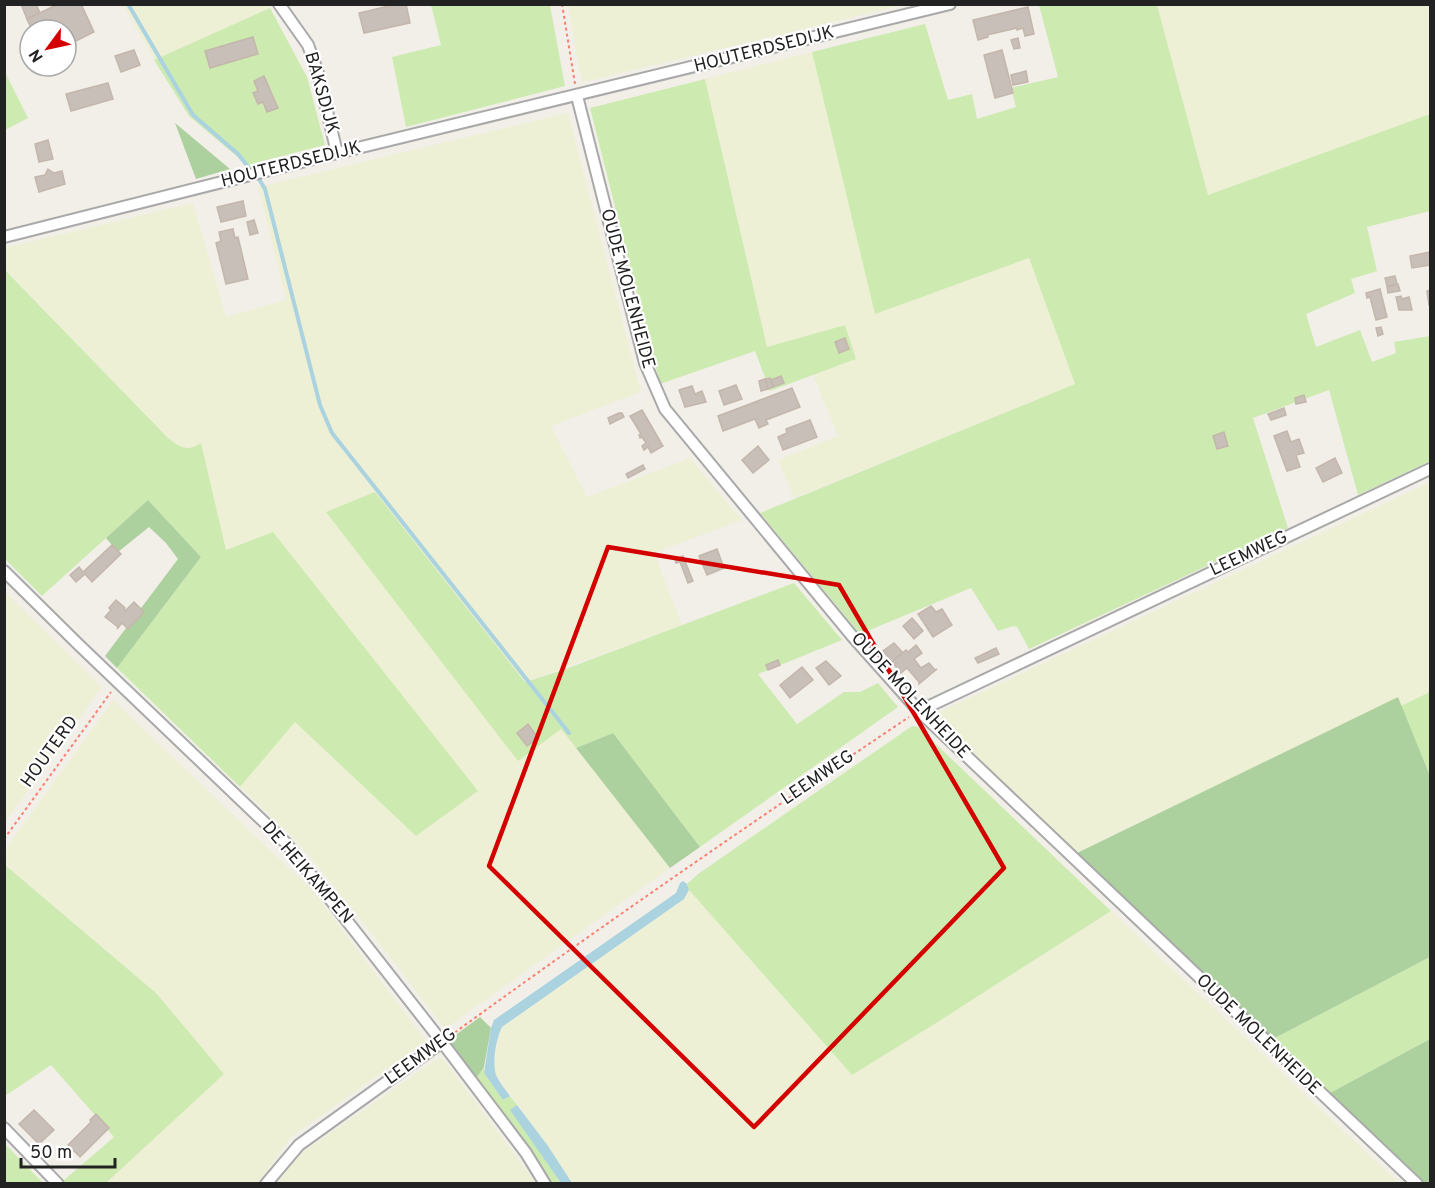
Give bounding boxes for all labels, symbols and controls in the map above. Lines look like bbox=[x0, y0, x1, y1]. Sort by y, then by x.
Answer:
north arrow bbox=[18, 18, 78, 78]
street label: HOUTERDSEDIJK bbox=[692, 21, 837, 79]
text: N bbox=[26, 45, 49, 65]
street label: BAKSDIJK bbox=[298, 49, 344, 137]
street label: HOUTERDSEDIJK bbox=[219, 136, 364, 194]
street label: OUDE MOLENHEIDE bbox=[595, 206, 659, 372]
street label: LEEMWEG bbox=[1206, 526, 1292, 582]
street label: OUDE MOLENHEIDE bbox=[845, 628, 975, 764]
street label: HOUTERD bbox=[16, 711, 84, 793]
street label: LEEMWEG bbox=[777, 745, 859, 811]
street label: DE HEIKAMPEN bbox=[256, 817, 358, 929]
street label: OUDE MOLENHEIDE bbox=[1191, 969, 1325, 1101]
street label: LEEMWEG bbox=[381, 1023, 461, 1091]
scale bar bbox=[21, 1131, 116, 1169]
text: 50 m bbox=[30, 1142, 72, 1165]

